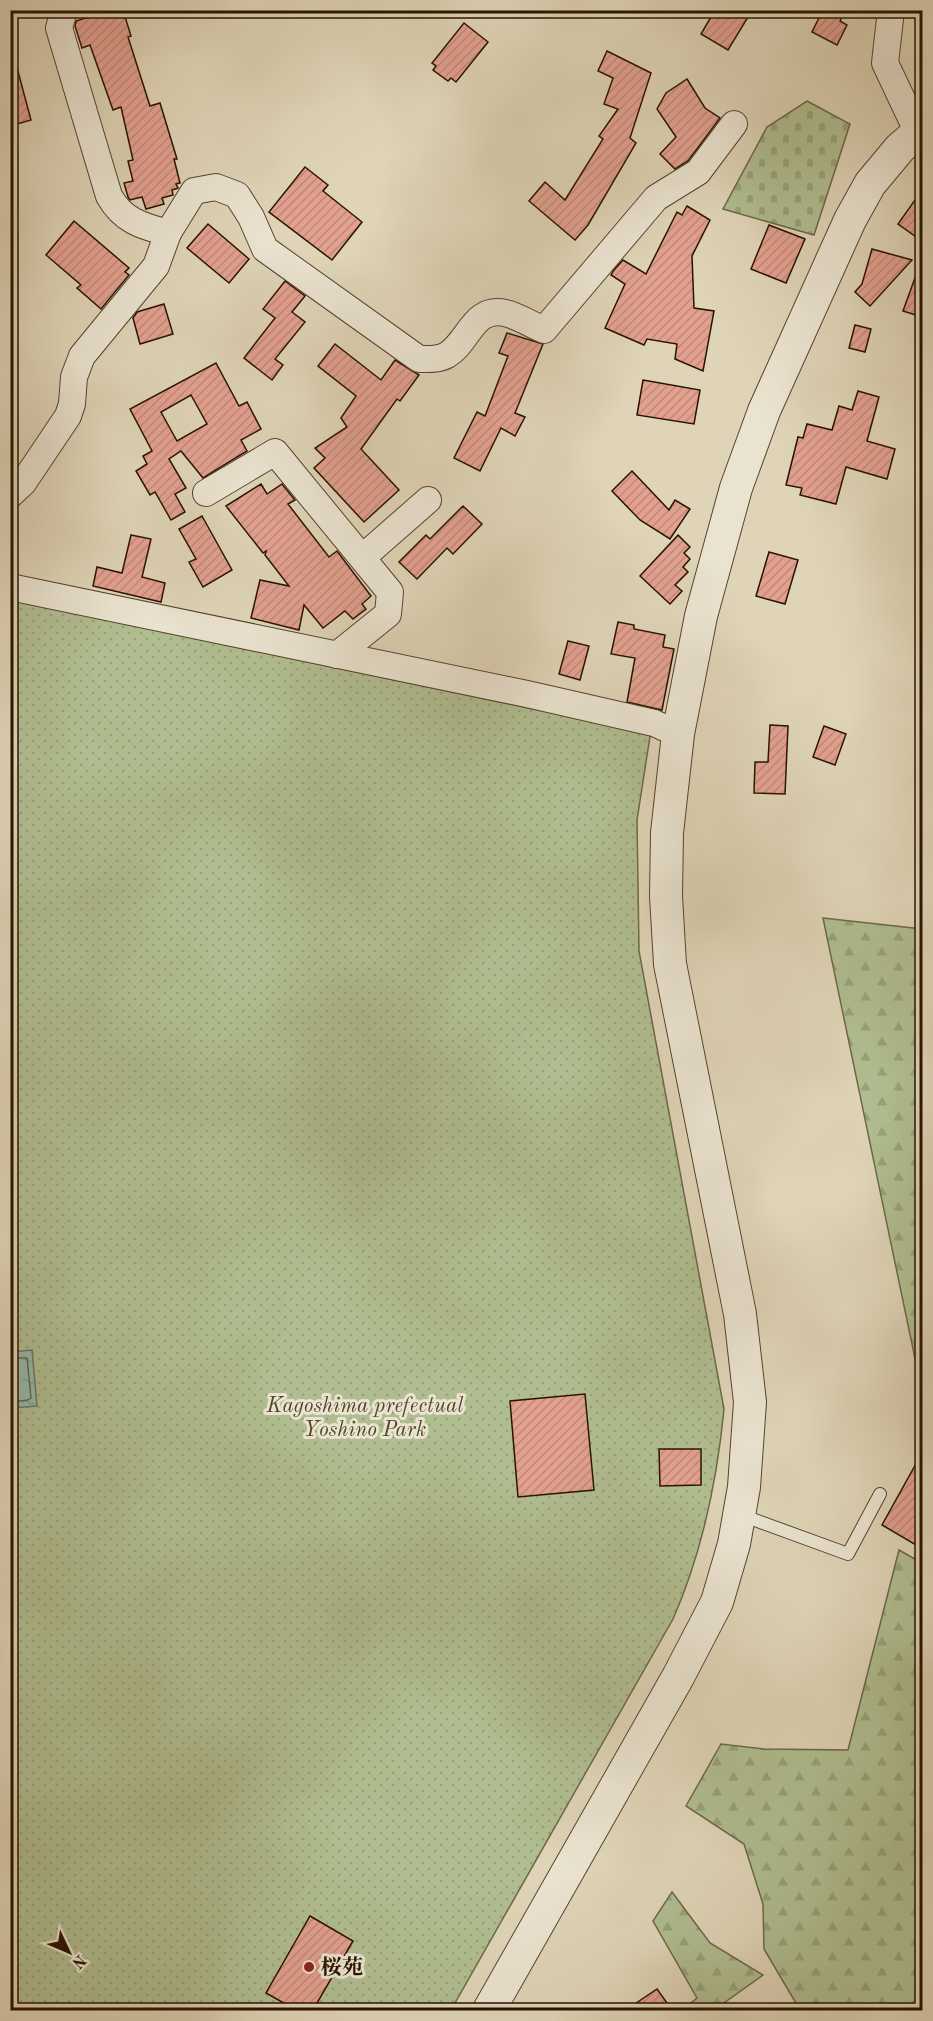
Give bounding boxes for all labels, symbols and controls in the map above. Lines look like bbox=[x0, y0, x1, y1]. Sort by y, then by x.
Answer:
park label: Kagoshima prefectual Yoshino Park bbox=[266, 1396, 463, 1441]
north arrow bbox=[39, 1922, 99, 1982]
text: N bbox=[68, 1951, 88, 1972]
place label: 桜苑 bbox=[321, 1956, 363, 1979]
marker: 桜苑 bbox=[302, 1960, 316, 1974]

